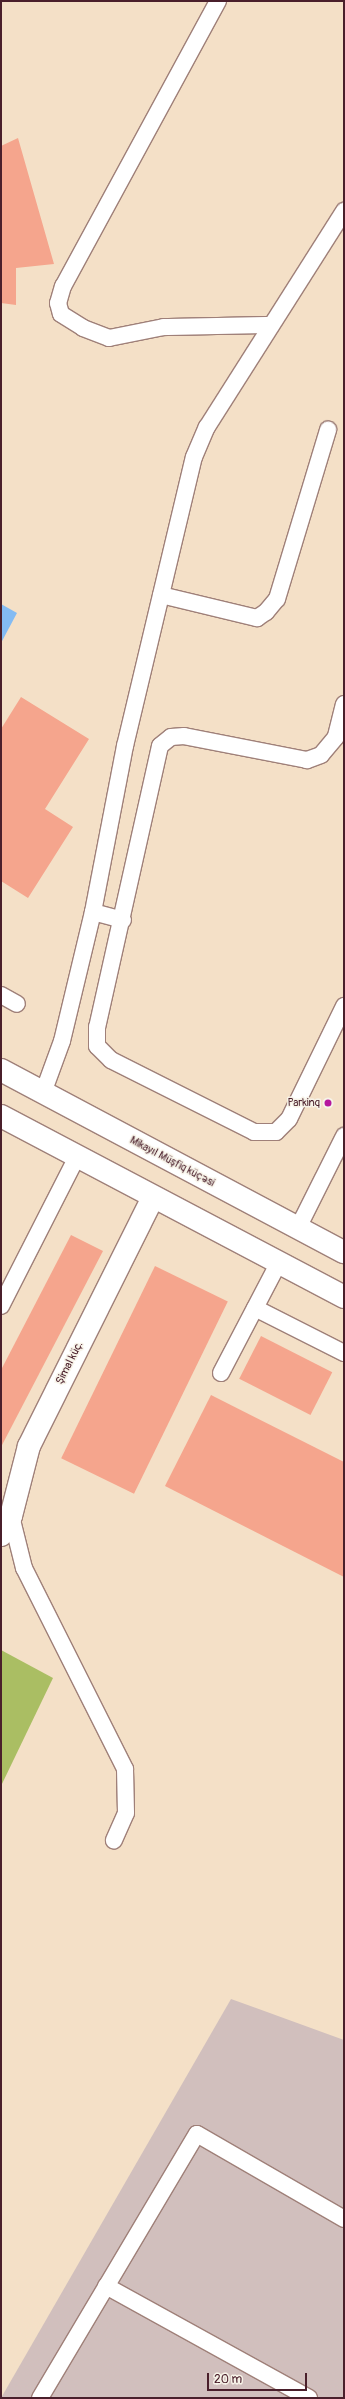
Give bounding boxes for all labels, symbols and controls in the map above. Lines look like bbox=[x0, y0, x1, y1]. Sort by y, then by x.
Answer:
place label: Parkinq bbox=[288, 1096, 320, 1110]
marker: Parkinq bbox=[323, 1098, 333, 1108]
street label: Mikayıl Müşfiq küçəsi bbox=[127, 1134, 217, 1190]
street label: Şimal küç. bbox=[54, 1339, 86, 1387]
scale bar bbox=[209, 2365, 309, 2391]
text: 20 m bbox=[214, 2372, 242, 2387]

